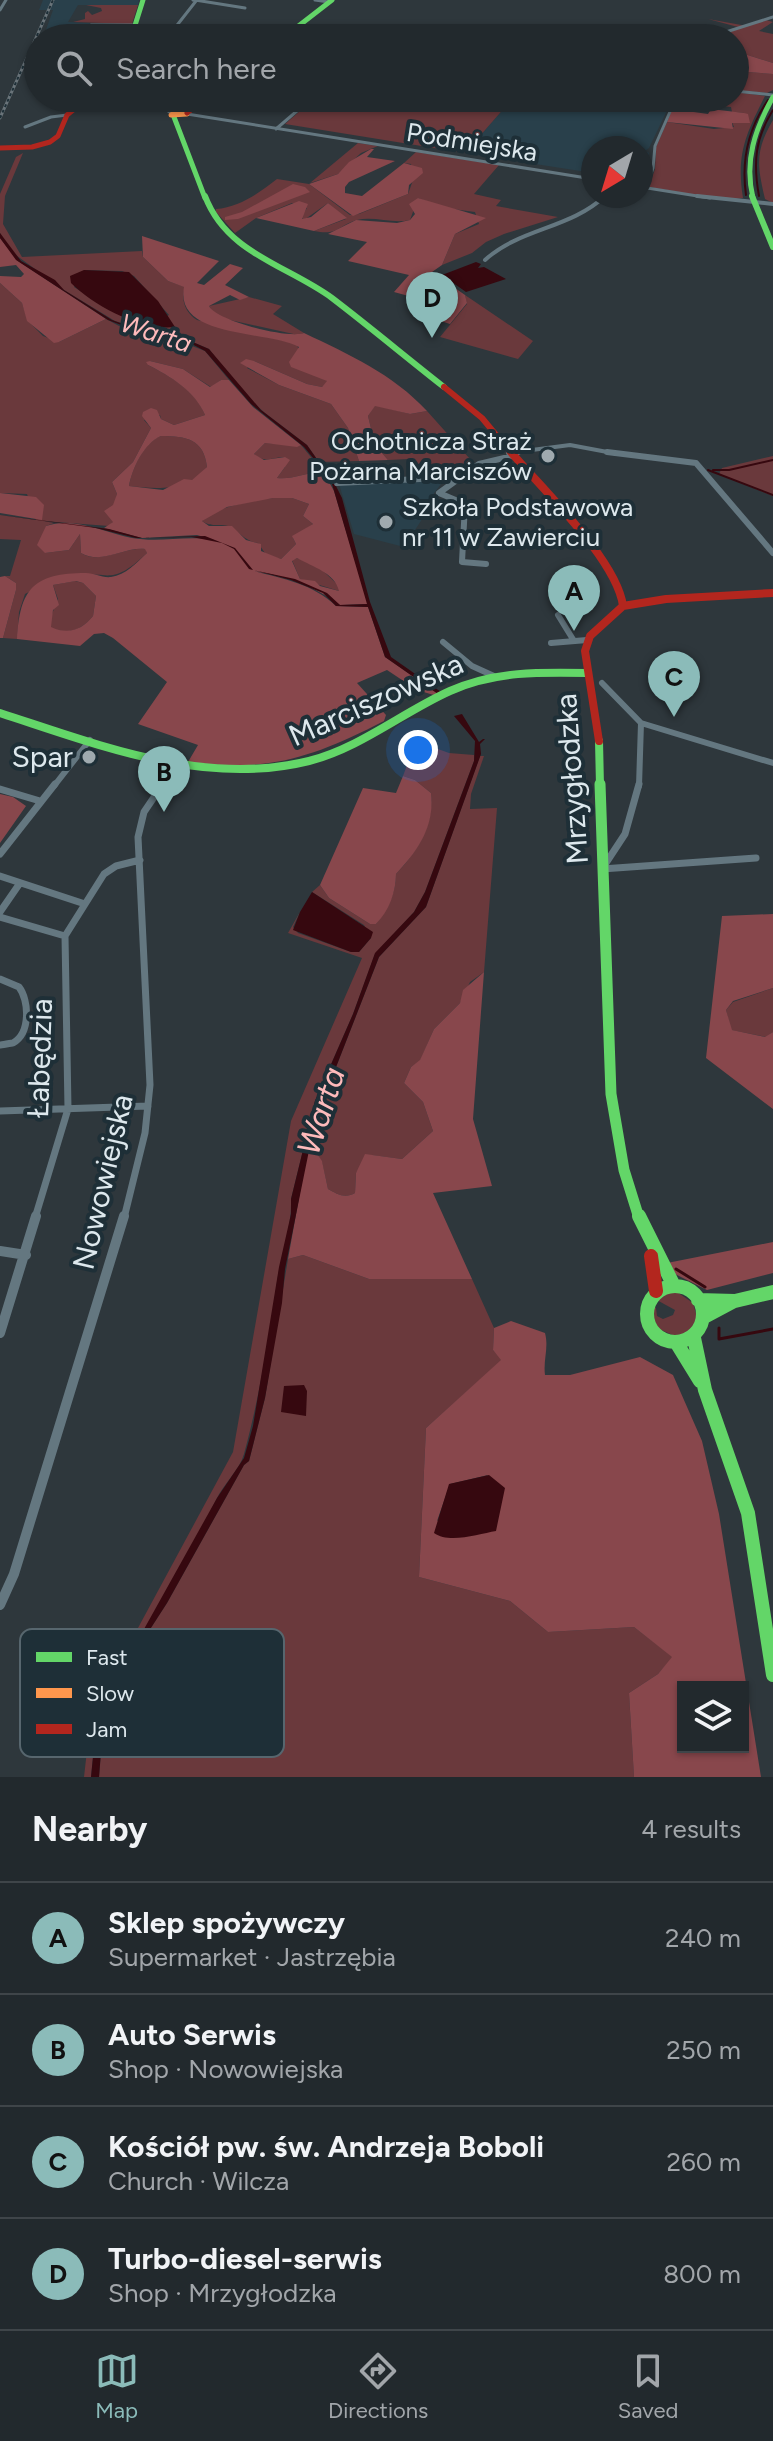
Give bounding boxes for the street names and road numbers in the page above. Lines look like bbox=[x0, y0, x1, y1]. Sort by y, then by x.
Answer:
street label: Podmiejska bbox=[404, 116, 540, 168]
street label: Marciszowska bbox=[283, 645, 469, 754]
street label: Mrzygłodzka bbox=[547, 692, 596, 866]
street label: Łabędzia bbox=[19, 998, 60, 1118]
street label: Nowowiejska bbox=[64, 1091, 141, 1273]

